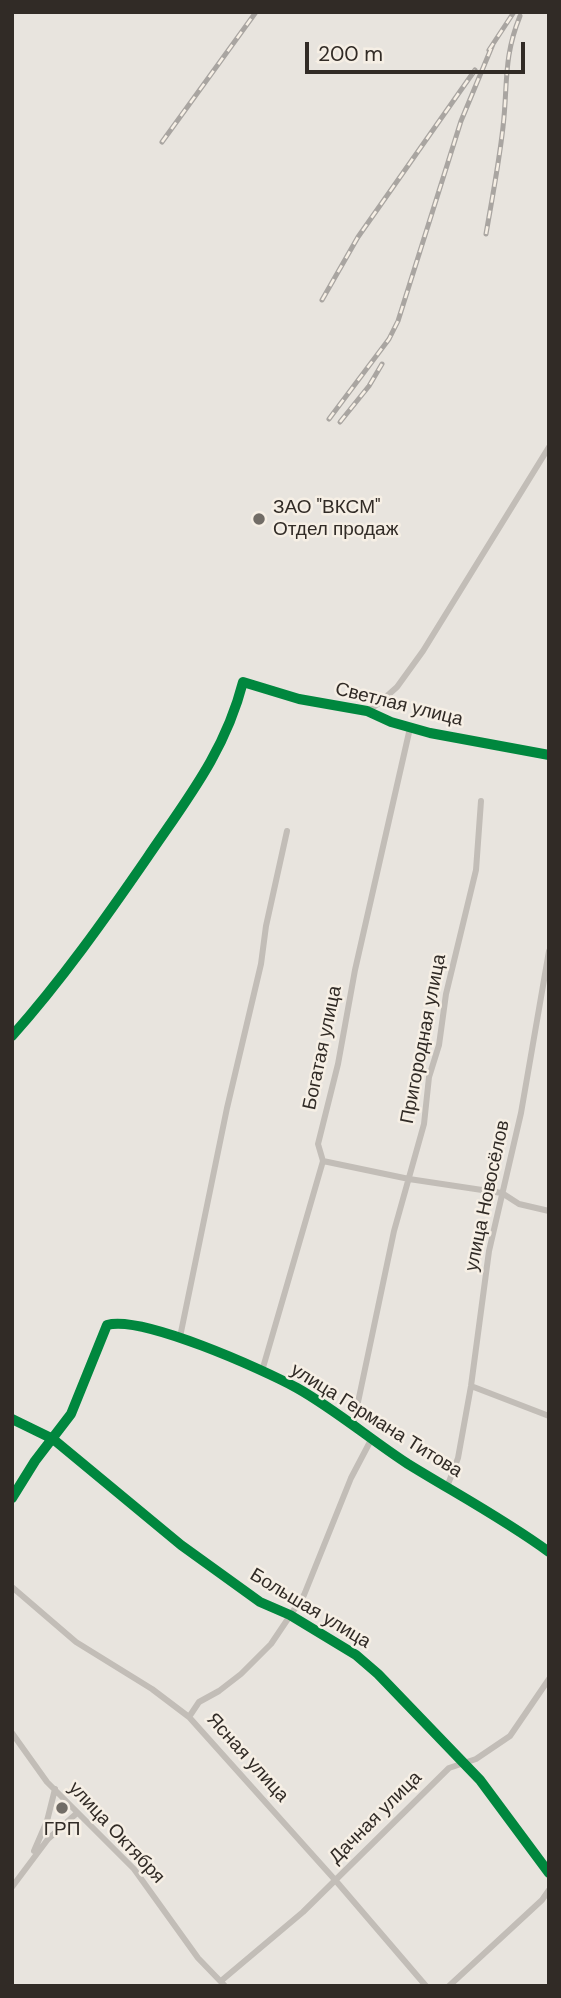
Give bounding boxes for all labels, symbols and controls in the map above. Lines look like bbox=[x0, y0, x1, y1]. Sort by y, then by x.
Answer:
scale bar bbox=[309, 28, 530, 72]
text: 200 m bbox=[318, 40, 383, 68]
place label: ЗАО "ВКСМ" Отдел продаж bbox=[273, 497, 398, 541]
marker: ЗАО "ВКСМ" Отдел продаж bbox=[251, 511, 267, 527]
street label: Светлая улица bbox=[333, 678, 465, 732]
street label: Пригородная улица bbox=[396, 952, 452, 1126]
street label: Богатая улица bbox=[299, 984, 347, 1112]
street label: улица Новосёлов bbox=[461, 1118, 515, 1274]
street label: улица Германа Титова bbox=[286, 1359, 466, 1483]
street label: Большая улица bbox=[245, 1564, 375, 1654]
street label: Ясная улица bbox=[201, 1709, 293, 1807]
street label: Дачная улица bbox=[325, 1767, 427, 1869]
street label: улица Октября bbox=[63, 1777, 169, 1889]
marker: ГРП bbox=[54, 1800, 70, 1816]
place label: ГРП bbox=[44, 1819, 80, 1841]

